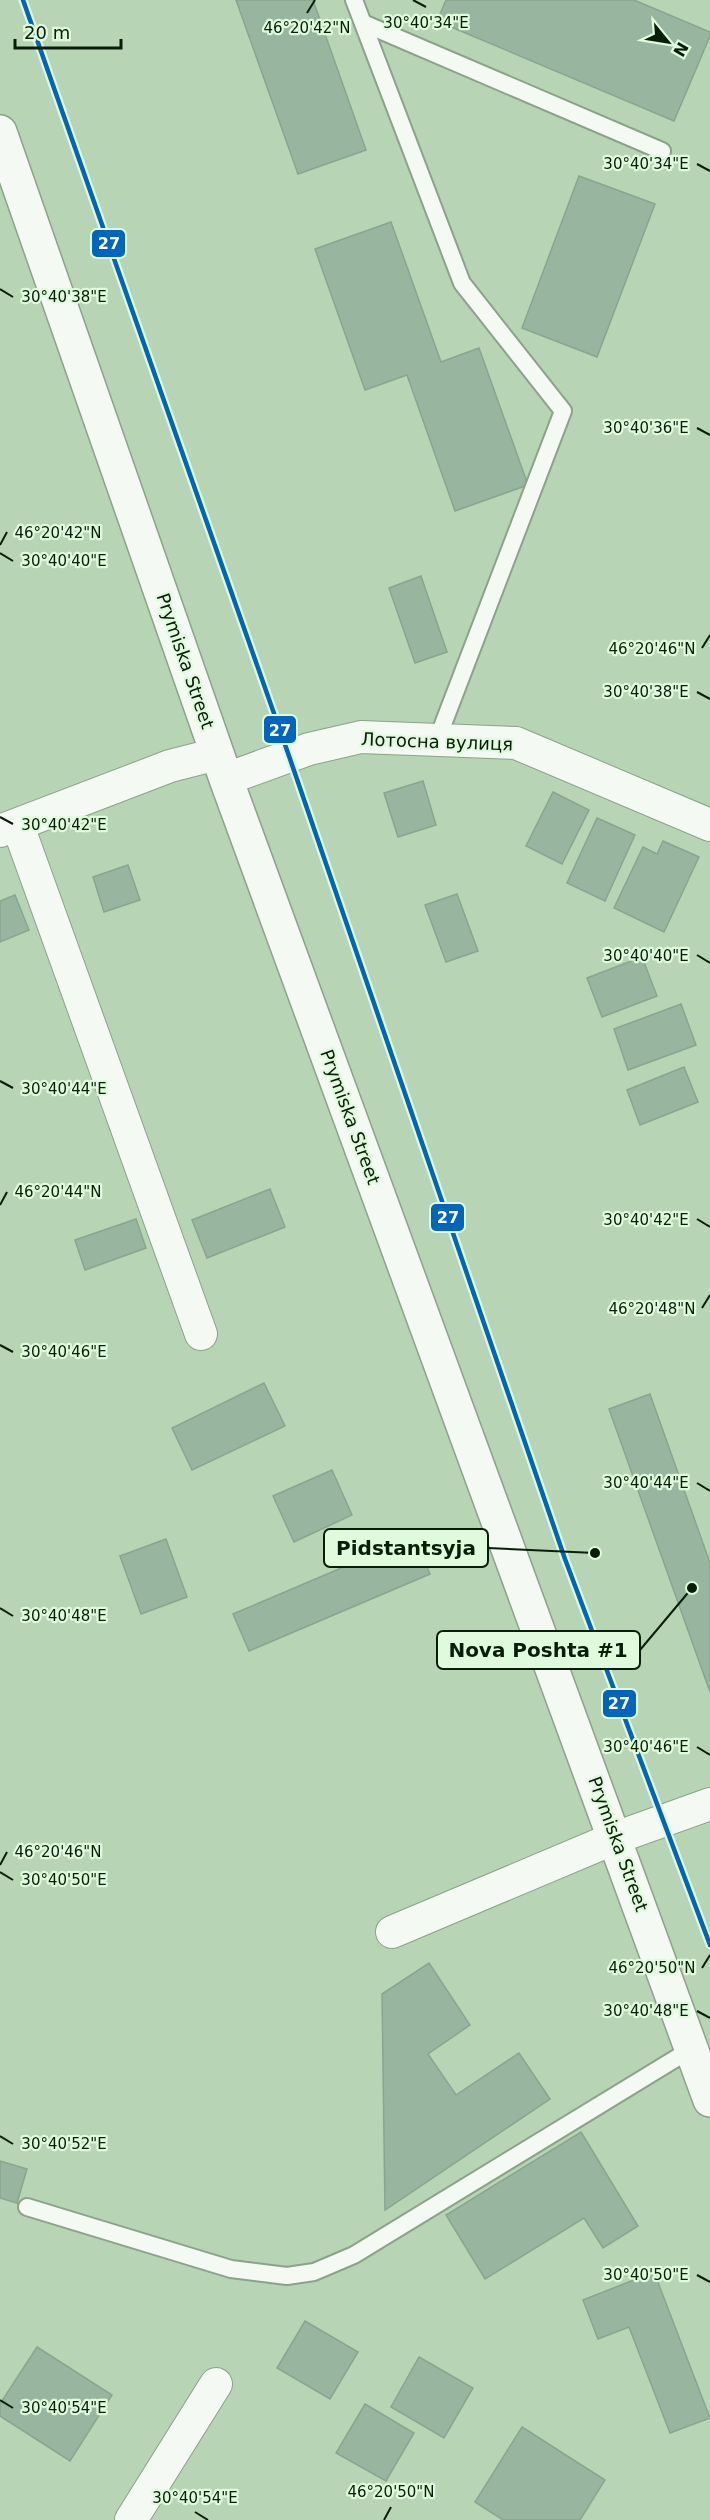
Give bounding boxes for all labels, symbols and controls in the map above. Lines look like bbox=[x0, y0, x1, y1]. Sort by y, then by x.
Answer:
scale bar bbox=[15, 12, 122, 50]
north arrow bbox=[638, 12, 698, 72]
text: 30°40'34"E bbox=[383, 14, 469, 32]
text: 46°20'42"N bbox=[263, 19, 351, 37]
text: 20 m bbox=[24, 22, 70, 43]
text: N bbox=[669, 39, 692, 60]
text: 30°40'34"E bbox=[603, 155, 689, 173]
line badge: 27 bbox=[91, 229, 126, 258]
text: 27 bbox=[98, 234, 120, 253]
text: 30°40'38"E bbox=[21, 288, 107, 306]
text: 30°40'36"E bbox=[603, 419, 689, 437]
text: 46°20'42"N bbox=[14, 524, 102, 542]
text: 30°40'40"E bbox=[21, 552, 107, 570]
street label: Prymiska Street bbox=[152, 590, 219, 731]
text: 46°20'46"N bbox=[608, 640, 696, 658]
text: 30°40'38"E bbox=[603, 683, 689, 701]
line badge: 27 bbox=[263, 715, 297, 744]
text: 27 bbox=[269, 721, 291, 740]
street label: Лотосна вулиця bbox=[361, 728, 513, 755]
text: 30°40'42"E bbox=[21, 816, 107, 834]
text: 30°40'40"E bbox=[603, 947, 689, 965]
street label: Prymiska Street bbox=[316, 1046, 385, 1187]
text: 30°40'44"E bbox=[21, 1080, 107, 1098]
text: 46°20'44"N bbox=[14, 1183, 102, 1201]
line badge: 27 bbox=[430, 1203, 465, 1232]
text: 27 bbox=[437, 1208, 459, 1227]
text: 30°40'42"E bbox=[603, 1211, 689, 1229]
text: 46°20'48"N bbox=[608, 1300, 696, 1318]
text: 30°40'46"E bbox=[21, 1343, 107, 1361]
text: 30°40'44"E bbox=[603, 1474, 689, 1492]
callout: Pidstantsyja bbox=[324, 1529, 488, 1567]
text: Pidstantsyja bbox=[336, 1536, 476, 1560]
text: 30°40'48"E bbox=[21, 1607, 107, 1625]
callout: Nova Poshta #1 bbox=[437, 1631, 640, 1669]
text: Nova Poshta #1 bbox=[448, 1638, 628, 1662]
line badge: 27 bbox=[602, 1689, 637, 1718]
text: 27 bbox=[608, 1694, 630, 1713]
text: 30°40'46"E bbox=[603, 1738, 689, 1756]
street label: Prymiska Street bbox=[584, 1773, 653, 1914]
text: 46°20'46"N bbox=[14, 1843, 102, 1861]
text: 30°40'50"E bbox=[21, 1871, 107, 1889]
text: 46°20'50"N bbox=[608, 1959, 696, 1977]
text: 30°40'48"E bbox=[603, 2002, 689, 2020]
text: 30°40'52"E bbox=[21, 2135, 107, 2153]
text: 30°40'50"E bbox=[603, 2266, 689, 2284]
text: 30°40'54"E bbox=[21, 2399, 107, 2417]
text: 46°20'50"N bbox=[347, 2483, 435, 2501]
text: 30°40'54"E bbox=[152, 2489, 238, 2507]

